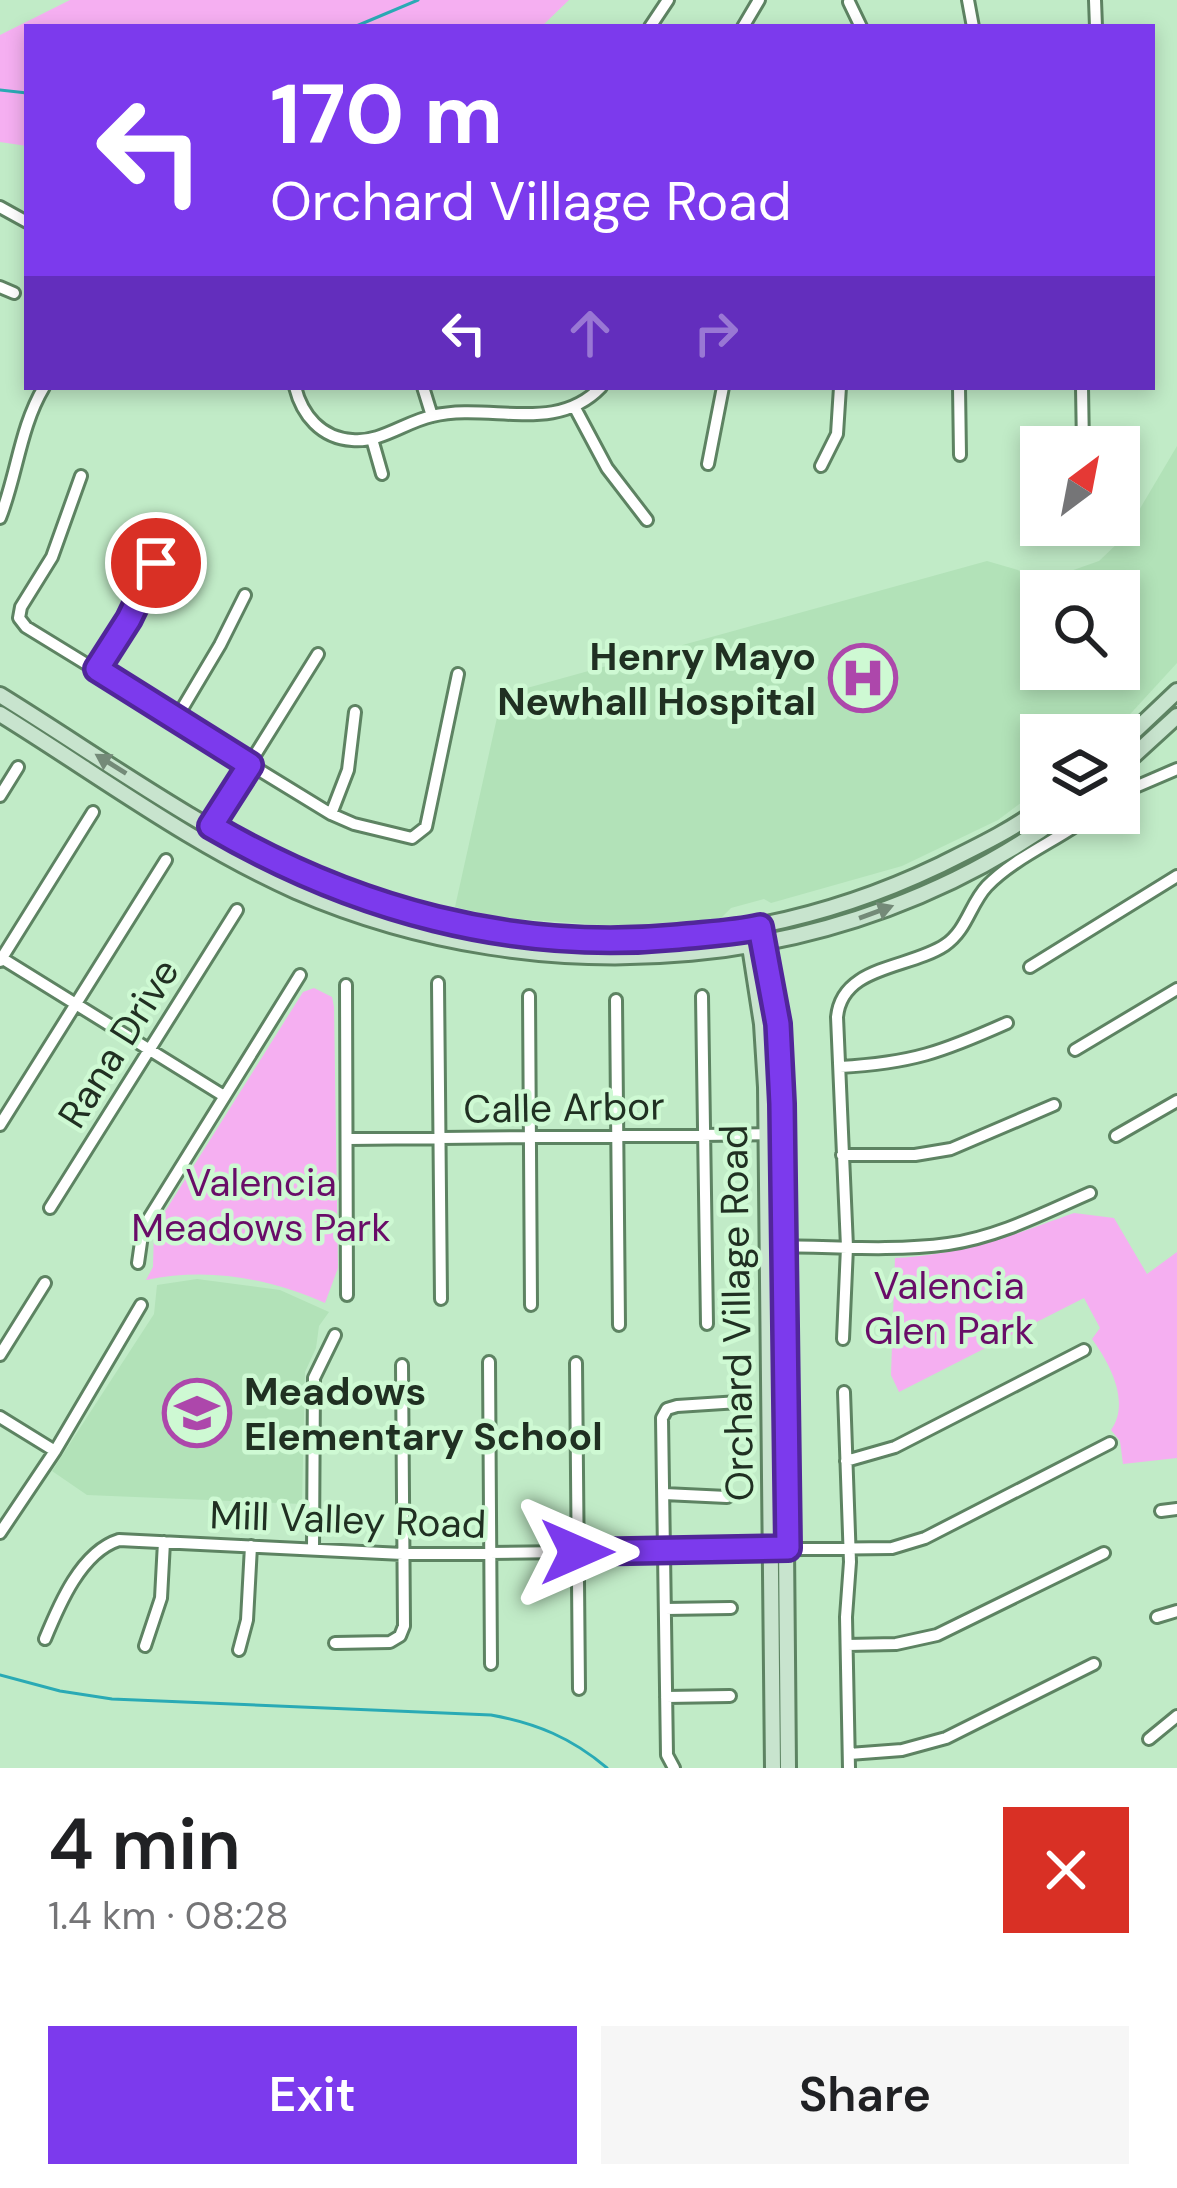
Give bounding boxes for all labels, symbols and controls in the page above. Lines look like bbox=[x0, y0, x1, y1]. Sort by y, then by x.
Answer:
text: 170 m bbox=[270, 60, 503, 169]
icon: left bbox=[72, 72, 228, 228]
text: Orchard Village Road bbox=[270, 166, 792, 237]
icon: left bbox=[431, 300, 497, 366]
icon: ahead bbox=[557, 300, 623, 366]
icon: right bbox=[683, 300, 749, 366]
north arrow bbox=[1020, 426, 1140, 546]
map controls bbox=[1020, 426, 1140, 834]
pin bbox=[105, 512, 207, 614]
icon: arrive bbox=[123, 530, 189, 596]
button: search bbox=[1020, 570, 1140, 690]
place label: Henry Mayo Newhall Hospital bbox=[497, 631, 816, 727]
hospital icon: Henry Mayo Newhall Hospital bbox=[828, 643, 898, 713]
button: layers bbox=[1020, 714, 1140, 834]
one-way arrow bbox=[95, 754, 128, 776]
one-way arrow bbox=[859, 901, 895, 920]
street label: Rana Drive bbox=[46, 949, 190, 1137]
street label: Calle Arbor bbox=[463, 1080, 665, 1135]
street label: Orchard Village Road bbox=[708, 1124, 765, 1502]
park label: Valencia Meadows Park bbox=[131, 1157, 391, 1253]
park label: Valencia Glen Park bbox=[864, 1260, 1034, 1356]
place label: Meadows Elementary School bbox=[244, 1366, 603, 1462]
school or university icon: Meadows Elementary School bbox=[162, 1378, 232, 1448]
street label: Mill Valley Road bbox=[209, 1489, 487, 1550]
position arrow bbox=[514, 1489, 640, 1615]
text: 4 min bbox=[48, 1798, 241, 1891]
button: close bbox=[1003, 1807, 1129, 1933]
text: 1.4 km · 08:28 bbox=[48, 1890, 289, 1941]
button: Exit bbox=[48, 2026, 577, 2164]
button: Share bbox=[601, 2026, 1129, 2164]

